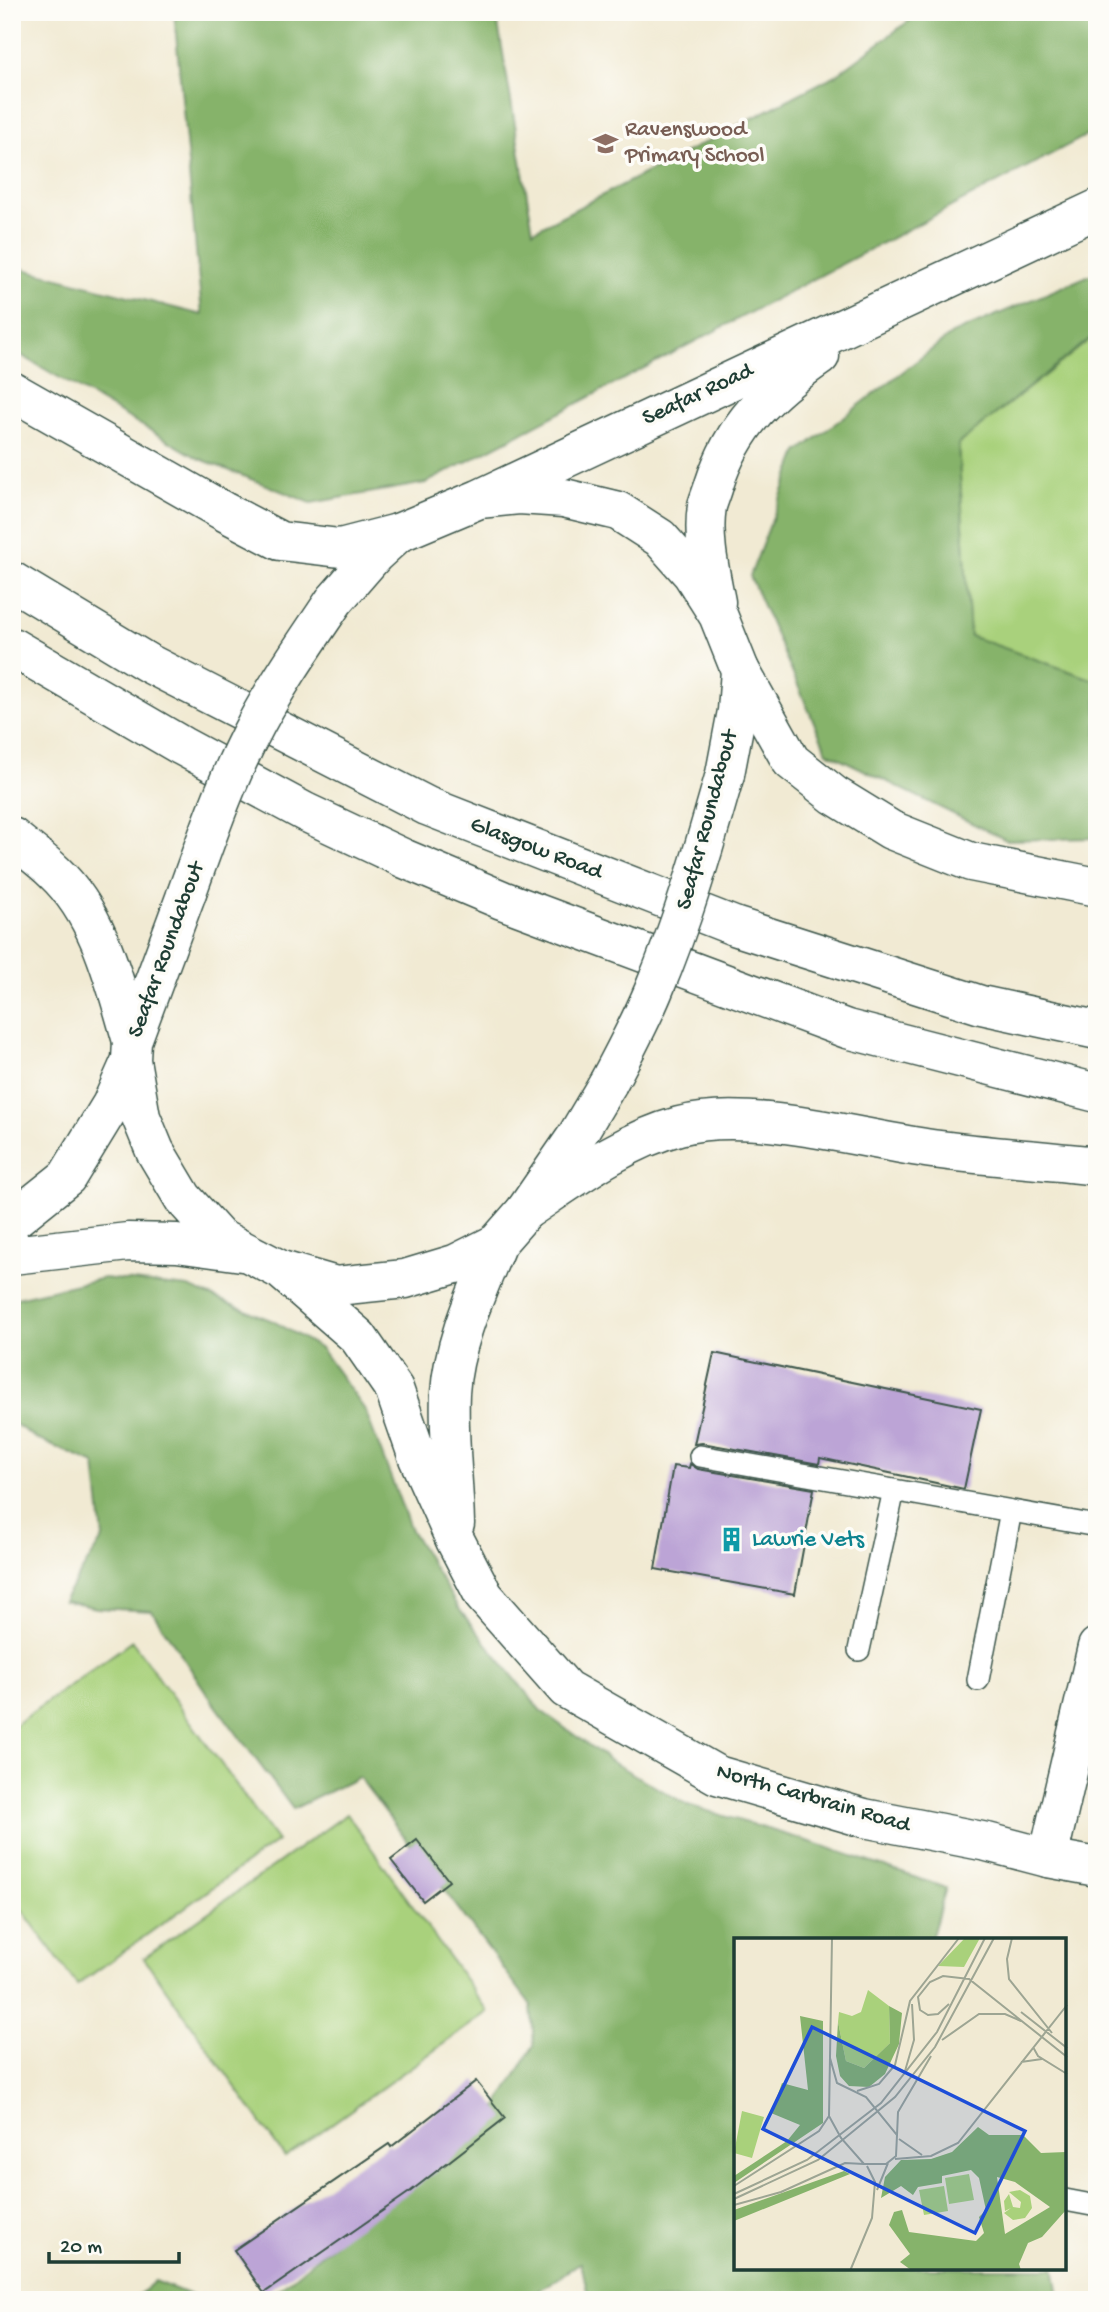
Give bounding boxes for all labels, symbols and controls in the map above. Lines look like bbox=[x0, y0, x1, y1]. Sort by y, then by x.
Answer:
place label: Ravenswood Primary School bbox=[624, 117, 765, 170]
school or university icon: Ravenswood Primary School bbox=[591, 129, 619, 157]
street label: Seafar Road bbox=[638, 357, 759, 432]
street label: Seafar Roundabout bbox=[671, 726, 745, 913]
street label: Glasgow Road bbox=[466, 811, 607, 887]
street label: Seafar Roundabout bbox=[123, 857, 212, 1042]
building icon: Lawrie Vets bbox=[718, 1526, 746, 1554]
place label: Lawrie Vets bbox=[752, 1527, 865, 1554]
street label: North Carbrain Road bbox=[713, 1758, 914, 1840]
inset map bbox=[734, 1938, 1067, 2270]
scale bar bbox=[49, 2221, 178, 2265]
text: 20 m bbox=[60, 2236, 102, 2261]

